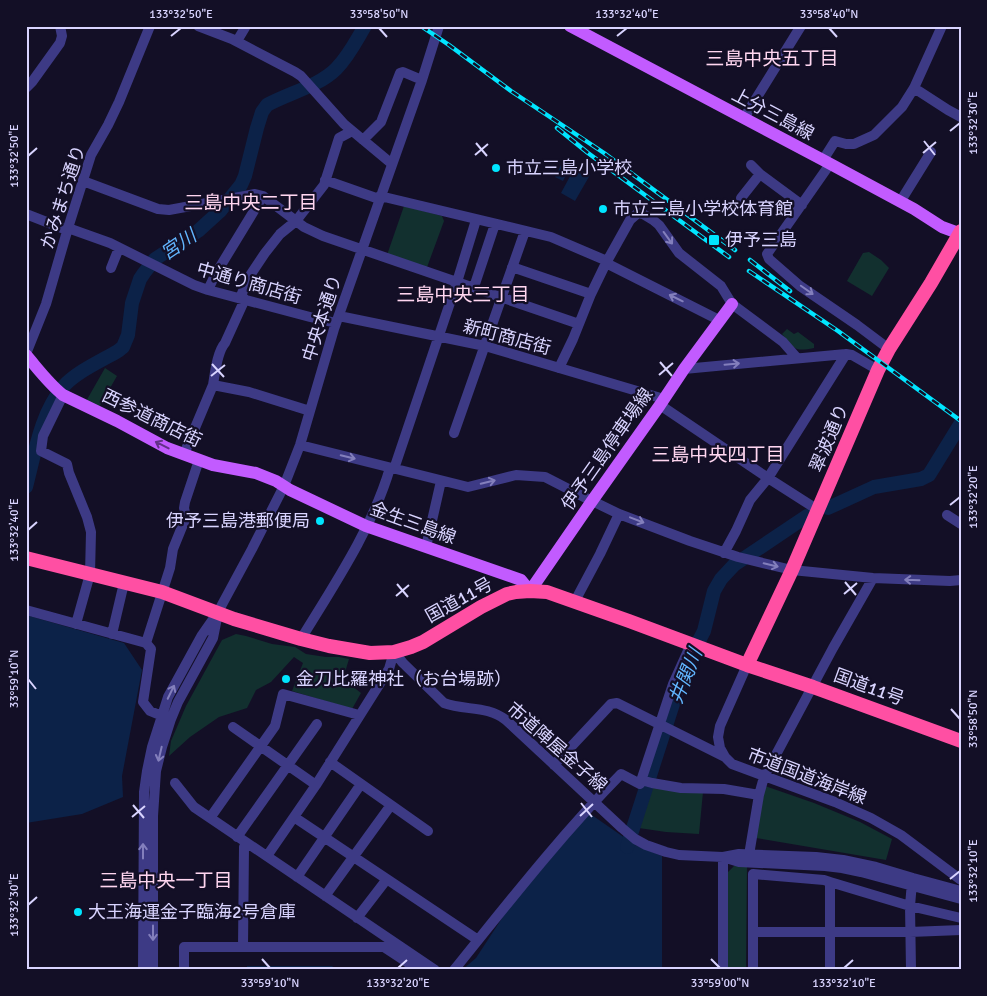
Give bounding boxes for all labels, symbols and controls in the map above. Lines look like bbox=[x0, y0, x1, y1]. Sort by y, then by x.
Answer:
text: 133°32'50"E bbox=[149, 7, 213, 22]
text: 33°58'50"N bbox=[350, 7, 408, 22]
text: 133°32'40"E bbox=[595, 7, 659, 22]
text: 33°58'40"N bbox=[800, 7, 858, 22]
district label: 三島中央五丁目 bbox=[705, 47, 839, 71]
street label: 上分三島線 bbox=[728, 83, 818, 145]
text: 133°32'30"E bbox=[966, 91, 981, 155]
text: 133°32'50"E bbox=[7, 124, 22, 188]
street label: かみまち通り bbox=[36, 142, 90, 252]
place label: 市立三島小学校 bbox=[506, 157, 632, 179]
marker: 市立三島小学校 bbox=[490, 162, 502, 174]
district label: 三島中央二丁目 bbox=[184, 191, 318, 215]
place label: 市立三島小学校体育館 bbox=[613, 198, 793, 220]
marker: 市立三島小学校体育館 bbox=[597, 203, 609, 215]
water label: 宮川 bbox=[156, 223, 203, 265]
place label: 伊予三島 bbox=[725, 229, 797, 251]
one-way arrow bbox=[663, 231, 673, 245]
marker: 伊予三島 bbox=[707, 233, 721, 247]
street label: 中通り商店街 bbox=[194, 258, 304, 308]
street label: 中央本通り bbox=[298, 272, 346, 364]
district label: 三島中央三丁目 bbox=[396, 283, 530, 307]
one-way arrow bbox=[800, 285, 814, 296]
one-way arrow bbox=[669, 293, 684, 302]
street label: 新町商店街 bbox=[461, 315, 553, 359]
one-way arrow bbox=[724, 360, 740, 369]
street label: 西参道商店街 bbox=[99, 384, 205, 452]
street label: 伊予三島停車場線 bbox=[557, 384, 657, 514]
street label: 翠波通り bbox=[805, 401, 853, 475]
one-way arrow bbox=[155, 440, 170, 449]
district label: 三島中央四丁目 bbox=[651, 443, 785, 467]
one-way arrow bbox=[339, 453, 355, 462]
text: 133°32'20"E bbox=[966, 465, 981, 529]
one-way arrow bbox=[480, 477, 496, 486]
street label: 金生三島線 bbox=[367, 497, 459, 549]
text: 133°32'40"E bbox=[7, 498, 22, 562]
place label: 伊予三島港郵便局 bbox=[166, 510, 310, 532]
marker: 伊予三島港郵便局 bbox=[314, 515, 326, 527]
one-way arrow bbox=[629, 517, 644, 526]
one-way arrow bbox=[762, 561, 778, 570]
street label: 国道11号 bbox=[422, 573, 496, 627]
one-way arrow bbox=[904, 575, 920, 584]
water label: 井関川 bbox=[664, 644, 708, 707]
text: 33°59'10"N bbox=[7, 650, 22, 708]
street label: 国道11号 bbox=[831, 664, 907, 710]
place label: 金刀比羅神社（お台場跡） bbox=[296, 668, 512, 690]
marker: 金刀比羅神社（お台場跡） bbox=[280, 673, 292, 685]
one-way arrow bbox=[166, 685, 176, 700]
text: 33°58'50"N bbox=[966, 690, 981, 748]
street label: 市道陣屋金子線 bbox=[502, 697, 612, 797]
street label: 市道国道海岸線 bbox=[744, 743, 870, 809]
one-way arrow bbox=[155, 745, 164, 761]
text: 133°32'10"E bbox=[966, 839, 981, 903]
one-way arrow bbox=[138, 843, 148, 860]
district label: 三島中央一丁目 bbox=[99, 869, 233, 893]
text: 133°32'30"E bbox=[7, 873, 22, 937]
place label: 大王海運金子臨海2号倉庫 bbox=[88, 901, 296, 923]
marker: 大王海運金子臨海2号倉庫 bbox=[72, 906, 84, 918]
one-way arrow bbox=[148, 924, 158, 941]
text: 33°59'10"N bbox=[241, 976, 299, 991]
text: 133°32'20"E bbox=[366, 976, 430, 991]
text: 33°59'00"N bbox=[691, 976, 749, 991]
text: 133°32'10"E bbox=[812, 976, 876, 991]

